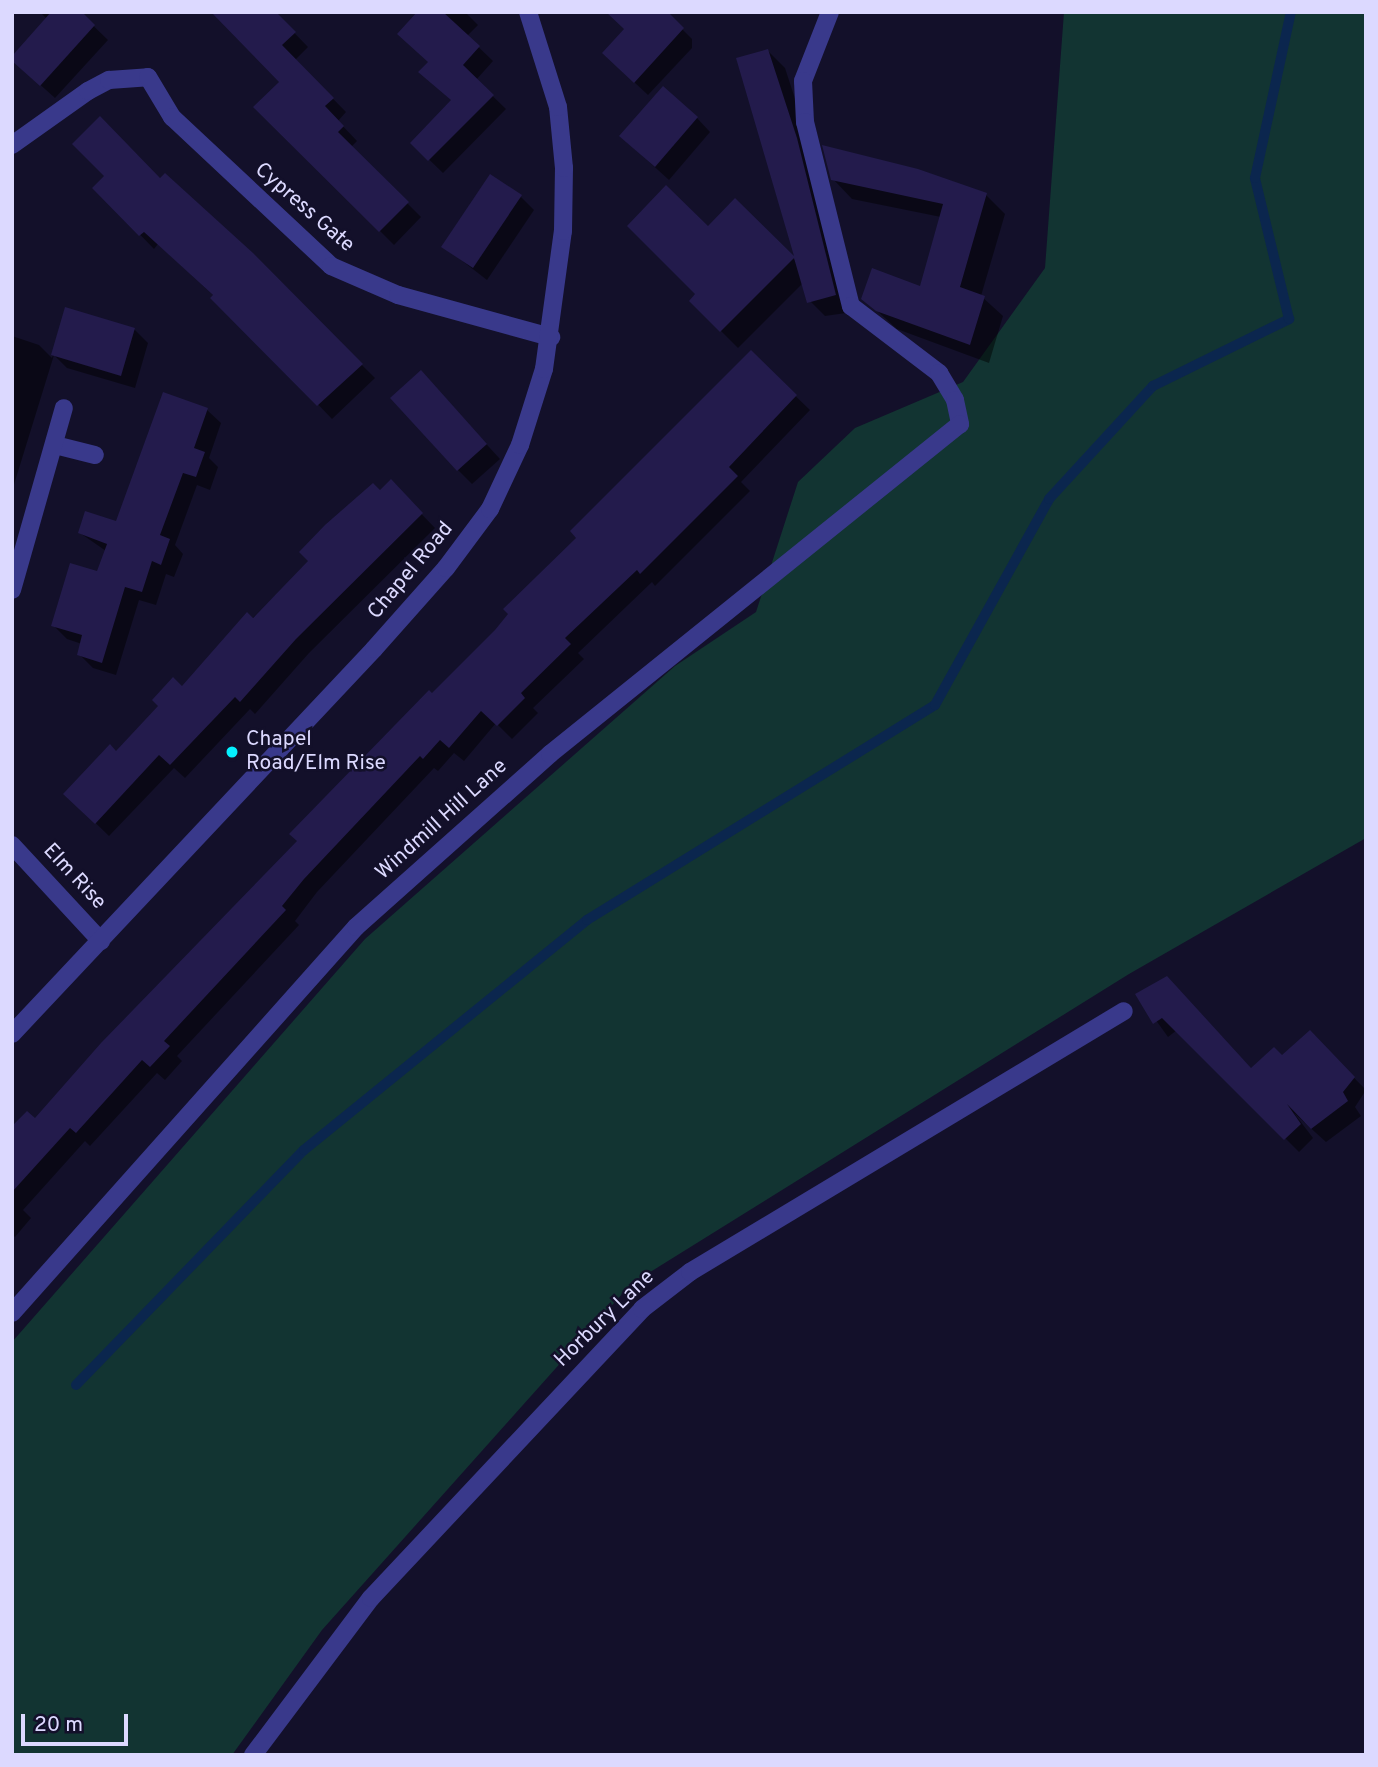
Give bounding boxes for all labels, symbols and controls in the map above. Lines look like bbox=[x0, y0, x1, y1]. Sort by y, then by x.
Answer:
street label: Cypress Gate bbox=[249, 158, 359, 258]
street label: Chapel Road bbox=[363, 517, 459, 625]
place label: Chapel Road/Elm Rise bbox=[246, 727, 386, 777]
marker: Chapel Road/Elm Rise bbox=[224, 744, 240, 760]
street label: Windmill Hill Lane bbox=[371, 754, 513, 886]
street label: Elm Rise bbox=[37, 839, 111, 915]
street label: Horbury Lane bbox=[550, 1265, 660, 1373]
scale bar bbox=[24, 1700, 131, 1744]
text: 20 m bbox=[34, 1712, 83, 1739]

